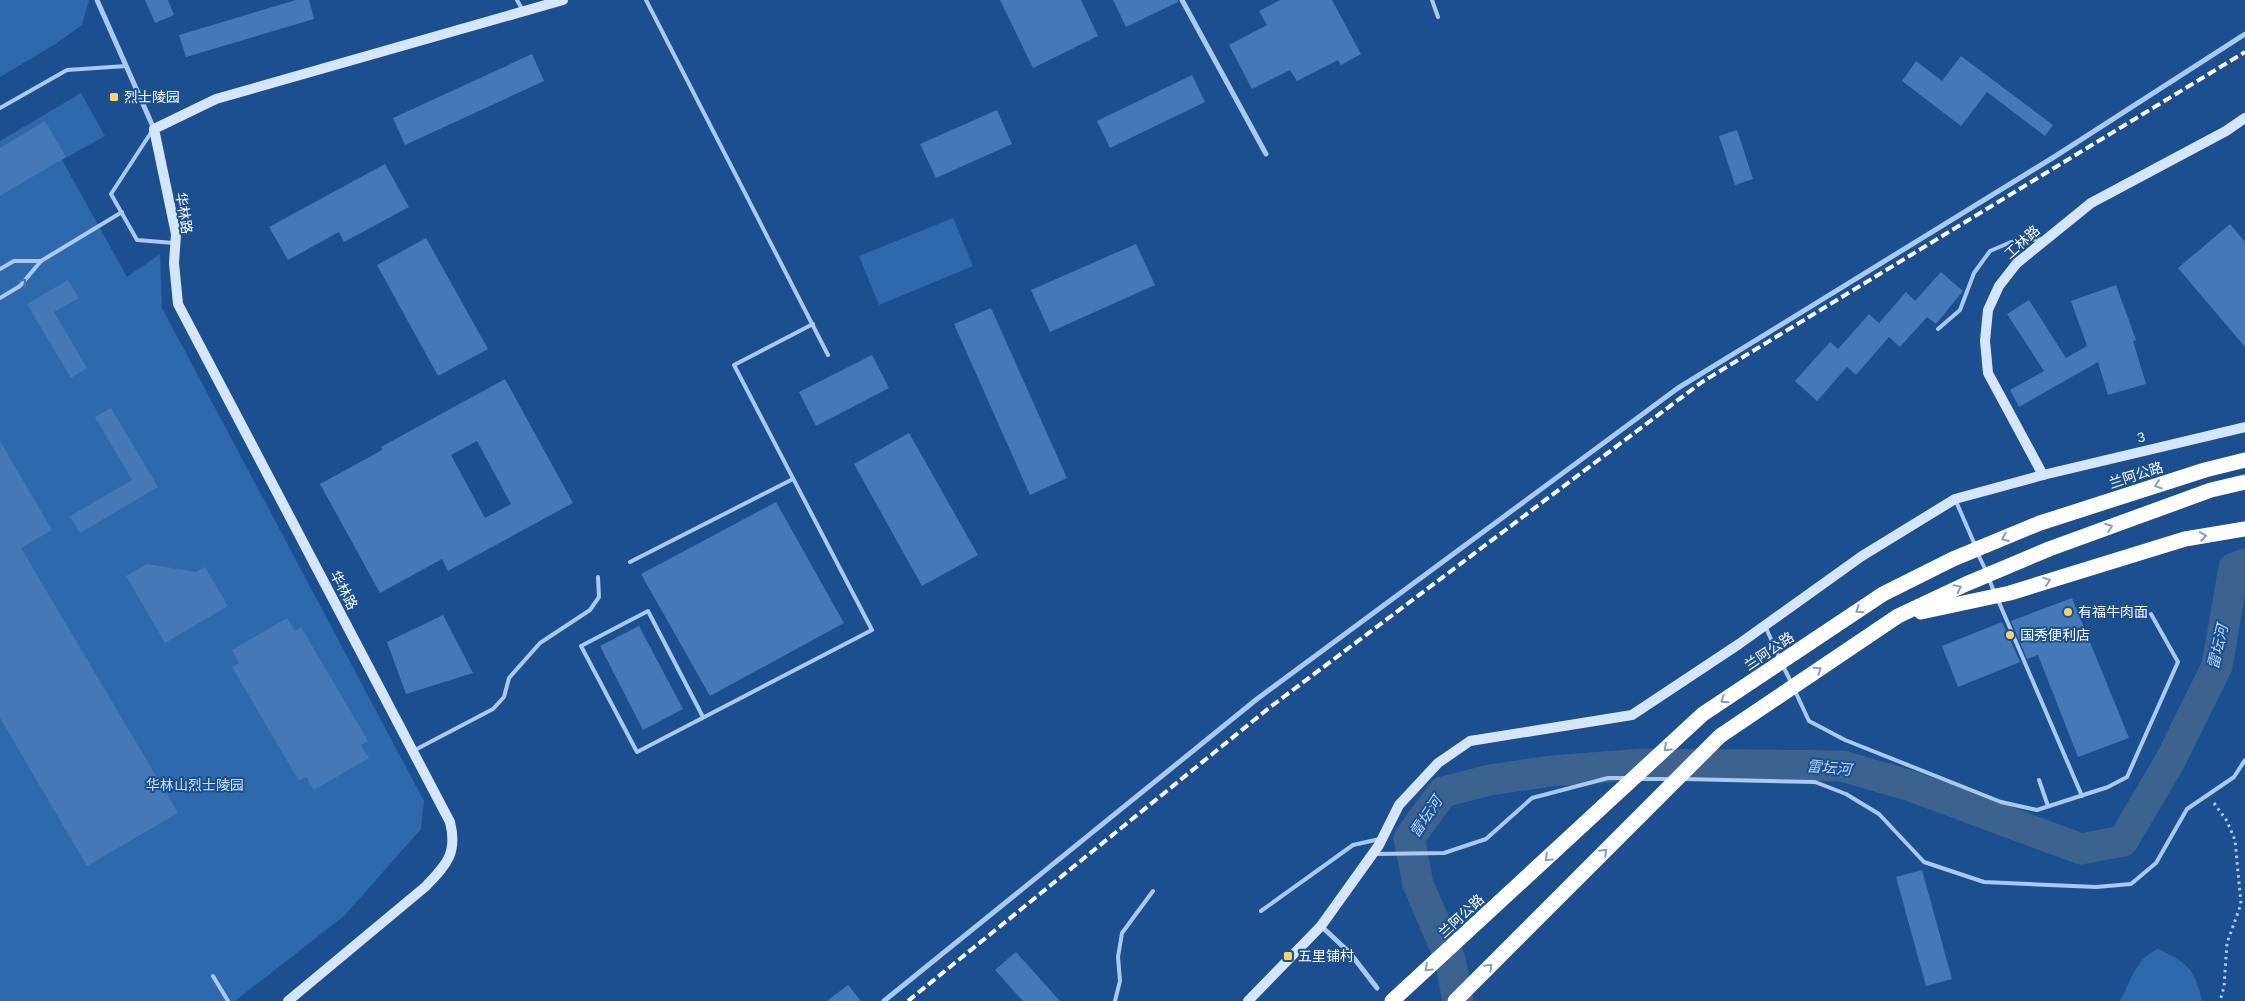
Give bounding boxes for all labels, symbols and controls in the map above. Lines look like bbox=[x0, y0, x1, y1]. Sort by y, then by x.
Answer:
place label: 烈士陵园 bbox=[124, 89, 180, 105]
marker: 烈士陵园 bbox=[108, 91, 120, 103]
street label: 华林路 bbox=[173, 191, 195, 235]
street label: 工林路 bbox=[2001, 222, 2043, 262]
one-way arrow bbox=[17, 279, 26, 288]
street label: 3 bbox=[2135, 428, 2147, 446]
street label: 兰阿公路 bbox=[2107, 459, 2165, 491]
one-way arrow bbox=[2155, 479, 2163, 489]
one-way arrow bbox=[2104, 523, 2113, 533]
one-way arrow bbox=[2199, 531, 2208, 541]
one-way arrow bbox=[2001, 532, 2010, 542]
street label: 华林路 bbox=[327, 568, 361, 612]
one-way arrow bbox=[2043, 577, 2051, 587]
one-way arrow bbox=[1953, 583, 1962, 594]
one-way arrow bbox=[1855, 603, 1864, 613]
place label: 有福牛肉面 bbox=[2078, 604, 2148, 620]
marker: 有福牛肉面 bbox=[2062, 606, 2074, 618]
water label: 雷坛河 bbox=[2204, 620, 2233, 671]
place label: 国秀便利店 bbox=[2020, 627, 2090, 643]
street label: 兰阿公路 bbox=[1741, 629, 1797, 673]
marker: 国秀便利店 bbox=[2004, 629, 2016, 641]
one-way arrow bbox=[1813, 667, 1822, 676]
one-way arrow bbox=[1721, 694, 1730, 703]
one-way arrow bbox=[1664, 742, 1673, 751]
water label: 雷坛河 bbox=[1806, 757, 1855, 779]
park label: 华林山烈士陵园 bbox=[146, 777, 244, 793]
water label: 雷坛河 bbox=[1406, 791, 1448, 841]
one-way arrow bbox=[1598, 849, 1607, 858]
one-way arrow bbox=[1544, 852, 1553, 861]
street label: 兰阿公路 bbox=[1435, 891, 1487, 941]
place label: 五里铺村 bbox=[1298, 948, 1354, 964]
marker: 五里铺村 bbox=[1282, 950, 1294, 962]
one-way arrow bbox=[1425, 962, 1434, 971]
one-way arrow bbox=[1483, 963, 1492, 972]

